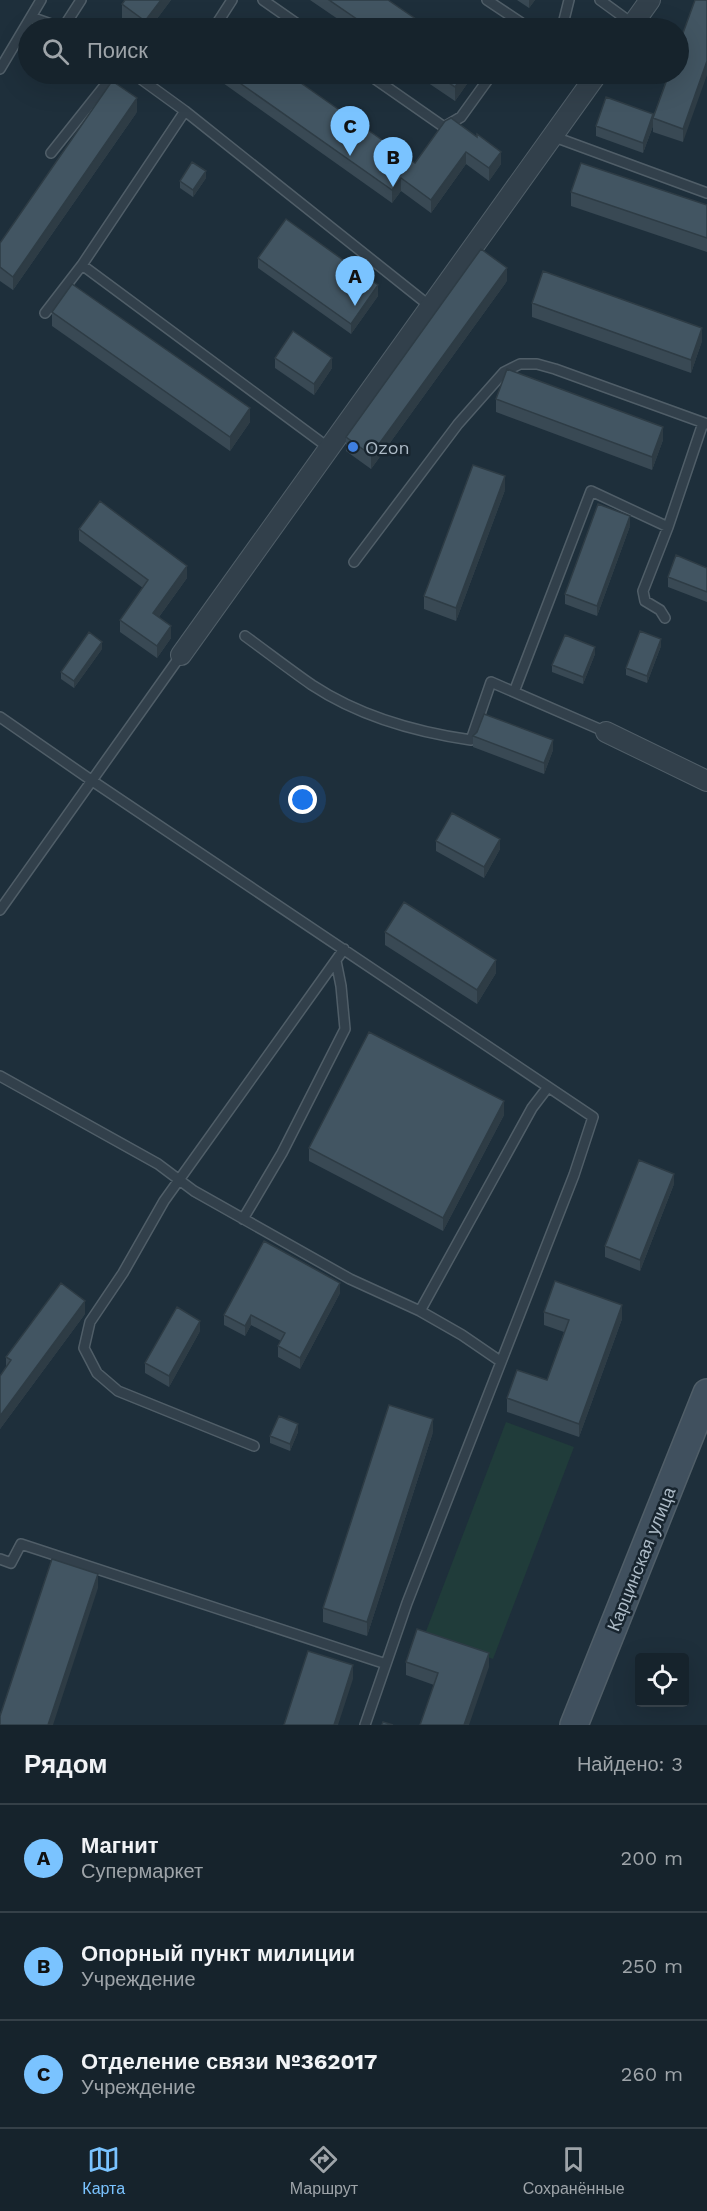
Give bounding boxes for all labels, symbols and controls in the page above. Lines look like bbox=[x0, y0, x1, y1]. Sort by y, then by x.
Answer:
search box bbox=[18, 18, 689, 84]
icon: search bbox=[39, 35, 72, 68]
text: Поиск bbox=[87, 38, 148, 63]
pin: C bbox=[330, 106, 370, 156]
pin: B bbox=[374, 138, 412, 187]
pin: A bbox=[336, 256, 374, 306]
place label: Ozon bbox=[365, 437, 410, 458]
marker: Ozon bbox=[346, 440, 360, 454]
your location bbox=[288, 785, 317, 814]
street label: Карцинская улица bbox=[603, 1483, 680, 1634]
map controls bbox=[635, 1653, 689, 1707]
button: locate bbox=[635, 1653, 689, 1707]
text: Рядом bbox=[24, 1749, 107, 1779]
text: Найдено: 3 bbox=[577, 1752, 683, 1776]
text: Магнит bbox=[81, 1833, 159, 1858]
text: A bbox=[37, 1846, 50, 1870]
text: 200 m bbox=[621, 1846, 683, 1870]
text: Супермаркет bbox=[81, 1859, 203, 1883]
text: Опорный пункт милиции bbox=[81, 1941, 355, 1966]
text: B bbox=[37, 1954, 50, 1978]
text: 250 m bbox=[621, 1954, 683, 1978]
text: Учреждение bbox=[81, 1967, 196, 1991]
text: Отделение связи №362017 bbox=[81, 2049, 377, 2074]
text: C bbox=[37, 2062, 50, 2086]
text: 260 m bbox=[621, 2062, 683, 2086]
text: Учреждение bbox=[81, 2075, 196, 2099]
tab: Карта bbox=[82, 2143, 125, 2198]
tab: Маршрут bbox=[290, 2143, 358, 2198]
tab: Сохранённые bbox=[523, 2143, 625, 2198]

